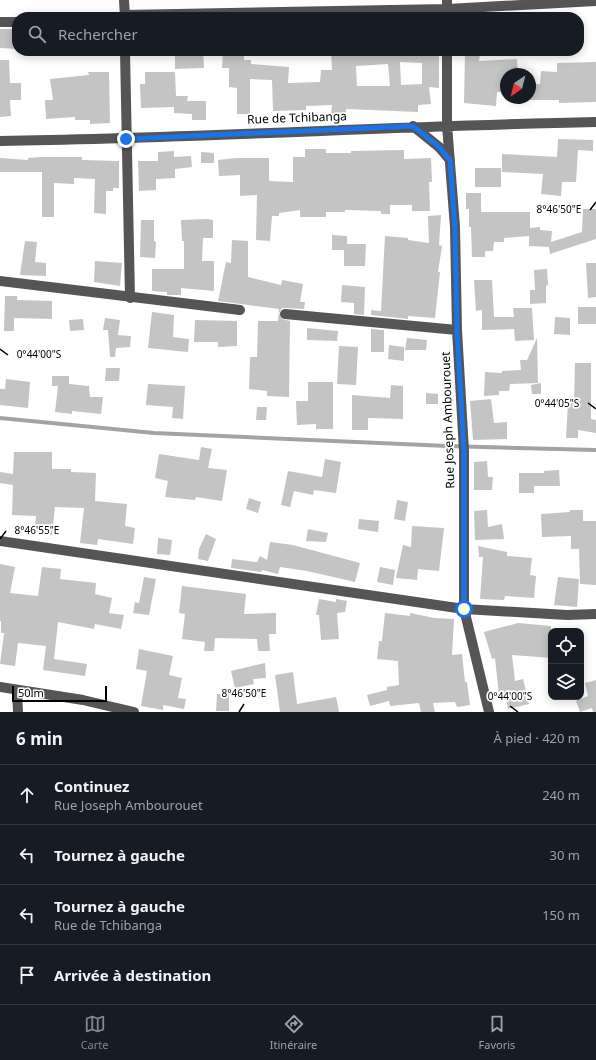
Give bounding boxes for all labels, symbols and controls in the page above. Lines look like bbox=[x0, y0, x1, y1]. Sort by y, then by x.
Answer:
search box bbox=[12, 12, 584, 56]
icon: search bbox=[26, 23, 48, 45]
text: Rechercher bbox=[58, 24, 138, 44]
north arrow bbox=[500, 68, 536, 104]
street label: Rue de Tchibanga bbox=[247, 107, 347, 128]
route end bbox=[117, 130, 135, 148]
text: 8°46'50"E bbox=[537, 202, 581, 216]
text: 0°44'00"S bbox=[17, 347, 62, 361]
street label: Rue Joseph Ambourouet bbox=[437, 351, 458, 489]
text: 0°44'05"S bbox=[535, 396, 580, 410]
text: 8°46'55"E bbox=[15, 523, 59, 537]
route start bbox=[455, 600, 473, 618]
map controls bbox=[548, 628, 584, 700]
button: locate bbox=[548, 628, 584, 664]
button: layers bbox=[548, 664, 584, 700]
scale bar bbox=[12, 684, 107, 703]
text: 50 m bbox=[18, 685, 44, 700]
text: 8°46'50"E bbox=[222, 686, 266, 700]
text: 0°44'00"S bbox=[488, 689, 533, 703]
text: 6 min bbox=[16, 727, 63, 750]
text: À pied · 420 m bbox=[494, 729, 580, 747]
text: Continuez bbox=[54, 776, 129, 796]
icon: ahead bbox=[16, 784, 38, 806]
text: 240 m bbox=[542, 786, 580, 804]
text: Rue Joseph Ambourouet bbox=[54, 796, 203, 814]
icon: left bbox=[16, 844, 38, 866]
text: Tournez à gauche bbox=[54, 845, 185, 865]
text: 30 m bbox=[550, 846, 580, 864]
text: Tournez à gauche bbox=[54, 896, 185, 916]
icon: left bbox=[16, 904, 38, 926]
text: 150 m bbox=[542, 906, 580, 924]
text: Rue de Tchibanga bbox=[54, 916, 162, 934]
icon: arrive bbox=[16, 964, 38, 986]
text: Arrivée à destination bbox=[54, 965, 211, 985]
tab: Carte bbox=[81, 1013, 109, 1052]
tab: Itinéraire bbox=[270, 1013, 317, 1052]
tab: Favoris bbox=[479, 1013, 515, 1052]

